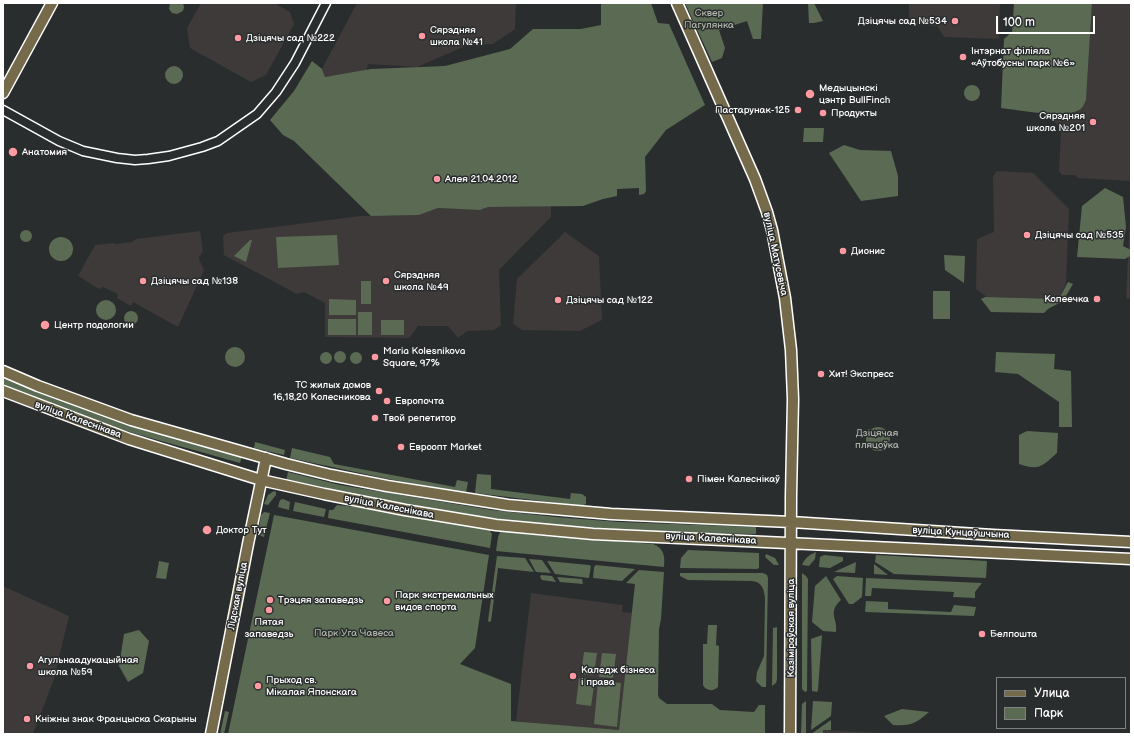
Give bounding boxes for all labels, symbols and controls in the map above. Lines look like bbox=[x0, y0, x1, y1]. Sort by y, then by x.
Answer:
park label: Сквер Пагулянка bbox=[684, 7, 734, 30]
scale bar bbox=[998, 8, 1097, 34]
place label: Дзіцячы сад №534 bbox=[858, 15, 947, 27]
text: 100 m bbox=[1003, 15, 1035, 30]
marker: Дзіцячы сад №534 bbox=[950, 16, 960, 26]
place label: Сярэдняя школа №41 bbox=[430, 24, 483, 48]
marker: Сярэдняя школа №41 bbox=[417, 31, 427, 41]
place label: Дзіцячы сад №222 bbox=[246, 32, 335, 44]
marker: Дзіцячы сад №222 bbox=[233, 33, 243, 43]
place label: Інтэрнат філіяла «Аўтобусны парк №6» bbox=[971, 45, 1075, 68]
marker: Інтэрнат філіяла «Аўтобусны парк №6» bbox=[958, 52, 968, 62]
place label: Медыцынскі цэнтр BullFinch bbox=[819, 82, 890, 106]
marker: Медыцынскі цэнтр BullFinch bbox=[804, 88, 816, 100]
place label: Пастарунак-125 bbox=[715, 104, 790, 116]
marker: Пастарунак-125 bbox=[793, 105, 803, 115]
place label: Продукты bbox=[831, 107, 877, 119]
marker: Продукты bbox=[818, 108, 828, 118]
place label: Сярэдняя школа №201 bbox=[1026, 110, 1085, 134]
marker: Сярэдняя школа №201 bbox=[1088, 117, 1098, 127]
marker: Анатомия bbox=[7, 146, 19, 158]
place label: Анатомия bbox=[22, 146, 67, 158]
place label: Алея 21.04.2012 bbox=[445, 173, 518, 185]
marker: Алея 21.04.2012 bbox=[432, 174, 442, 184]
street label: вуліца Матусевіча bbox=[760, 211, 790, 297]
place label: Дзіцячы сад №535 bbox=[1035, 229, 1124, 241]
marker: Дзіцячы сад №535 bbox=[1022, 230, 1032, 240]
place label: Дионис bbox=[851, 245, 885, 257]
marker: Дионис bbox=[838, 246, 848, 256]
place label: Сярэдняя школа №49 bbox=[394, 269, 449, 292]
place label: Дзіцячы сад №138 bbox=[151, 275, 238, 287]
marker: Дзіцячы сад №138 bbox=[138, 276, 148, 286]
marker: Сярэдняя школа №49 bbox=[381, 276, 391, 286]
place label: Копеечка bbox=[1044, 293, 1089, 305]
place label: Дзіцячы сад №122 bbox=[566, 294, 653, 306]
marker: Копеечка bbox=[1092, 294, 1102, 304]
marker: Дзіцячы сад №122 bbox=[553, 295, 563, 305]
marker: Центр подологии bbox=[39, 319, 51, 331]
place label: Центр подологии bbox=[54, 319, 134, 331]
place label: Maria Kolesnikova Square, 97% bbox=[383, 345, 465, 368]
marker: Maria Kolesnikova Square, 97% bbox=[370, 352, 380, 362]
place label: Хит! Экспресс bbox=[829, 368, 894, 380]
marker: Хит! Экспресс bbox=[816, 369, 826, 379]
place label: ТС жилых домов 16,18,20 Колесникова bbox=[273, 379, 371, 402]
marker: ТС жилых домов 16,18,20 Колесникова bbox=[374, 386, 384, 396]
place label: Европочта bbox=[395, 395, 444, 407]
marker: Европочта bbox=[382, 396, 392, 406]
street label: вуліца Калеснікава bbox=[33, 399, 123, 441]
place label: Твой репетитор bbox=[383, 412, 456, 424]
marker: Твой репетитор bbox=[370, 413, 380, 423]
park label: Дзіцячая пляцоўка bbox=[855, 427, 899, 450]
place label: Евроопт Market bbox=[409, 441, 482, 453]
marker: Евроопт Market bbox=[396, 442, 406, 452]
place label: Пімен Калеснікаў bbox=[697, 473, 780, 485]
marker: Пімен Калеснікаў bbox=[684, 474, 694, 484]
street label: вуліца Калеснікава bbox=[343, 492, 435, 522]
marker: Доктор Тут bbox=[201, 524, 213, 536]
place label: Доктор Тут bbox=[216, 524, 267, 536]
street label: вуліца Кунцаўшчына bbox=[912, 524, 1010, 542]
street label: вуліца Калеснікава bbox=[665, 531, 757, 547]
street label: Лідская вуліца bbox=[226, 561, 250, 631]
street label: Казіміраўская вуліца bbox=[785, 579, 797, 677]
place label: Парк экстремальных видов спорта bbox=[395, 589, 494, 612]
place label: Трэцяя запаведзь bbox=[278, 594, 363, 606]
marker: Трэцяя запаведзь bbox=[265, 595, 275, 605]
marker: Парк экстремальных видов спорта bbox=[382, 596, 392, 606]
marker: Пятая запаведзь bbox=[264, 605, 274, 615]
place label: Пятая запаведзь bbox=[244, 616, 294, 640]
park label: Парк Уга Чавеса bbox=[314, 627, 394, 639]
place label: Белпошта bbox=[990, 628, 1037, 640]
marker: Белпошта bbox=[977, 629, 987, 639]
place label: Агульнаадукацыйная школа №59 bbox=[38, 654, 138, 678]
marker: Агульнаадукацыйная школа №59 bbox=[25, 661, 35, 671]
place label: Каледж бізнеса і права bbox=[581, 664, 655, 688]
marker: Каледж бізнеса і права bbox=[568, 671, 578, 681]
place label: Прыход св. Мікалая Японскага bbox=[266, 674, 357, 698]
legend bbox=[996, 677, 1126, 729]
marker: Прыход св. Мікалая Японскага bbox=[253, 681, 263, 691]
text: Улица bbox=[1034, 686, 1070, 701]
text: Парк bbox=[1034, 706, 1063, 721]
place label: Кніжны знак Францыска Скарыны bbox=[35, 713, 197, 725]
marker: Кніжны знак Францыска Скарыны bbox=[22, 714, 32, 724]

